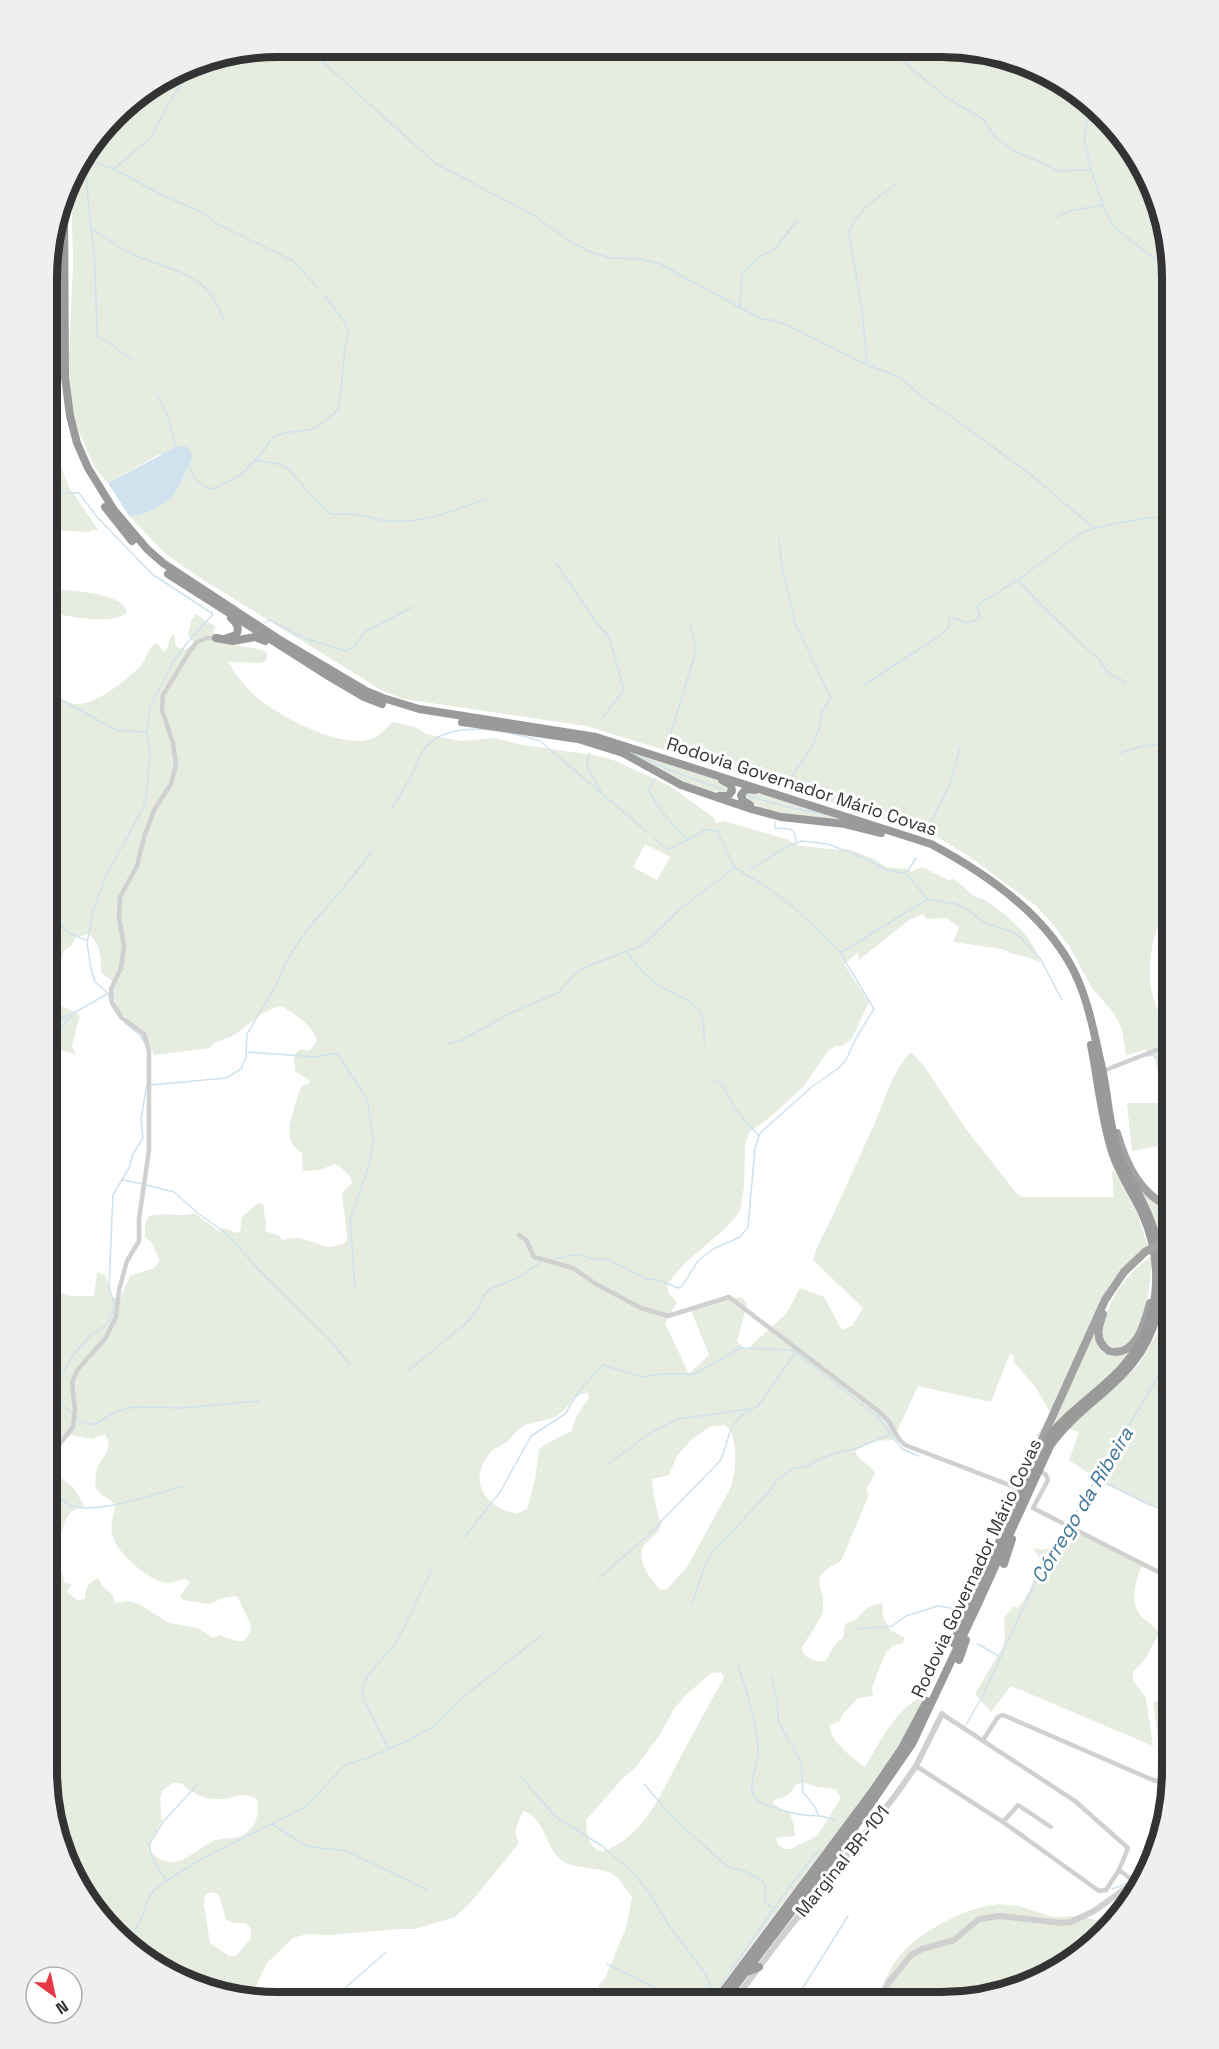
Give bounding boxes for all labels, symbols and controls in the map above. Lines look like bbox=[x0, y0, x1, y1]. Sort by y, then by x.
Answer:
street label: Rodovia Governador Mário Covas bbox=[664, 731, 940, 841]
water label: Córrego da Ribeira bbox=[1025, 1422, 1139, 1588]
street label: Rodovia Governador Mário Covas bbox=[906, 1435, 1046, 1701]
street label: Marginal BR-101 bbox=[790, 1801, 894, 1921]
north arrow bbox=[24, 1965, 84, 2025]
text: N bbox=[52, 1995, 72, 2019]

